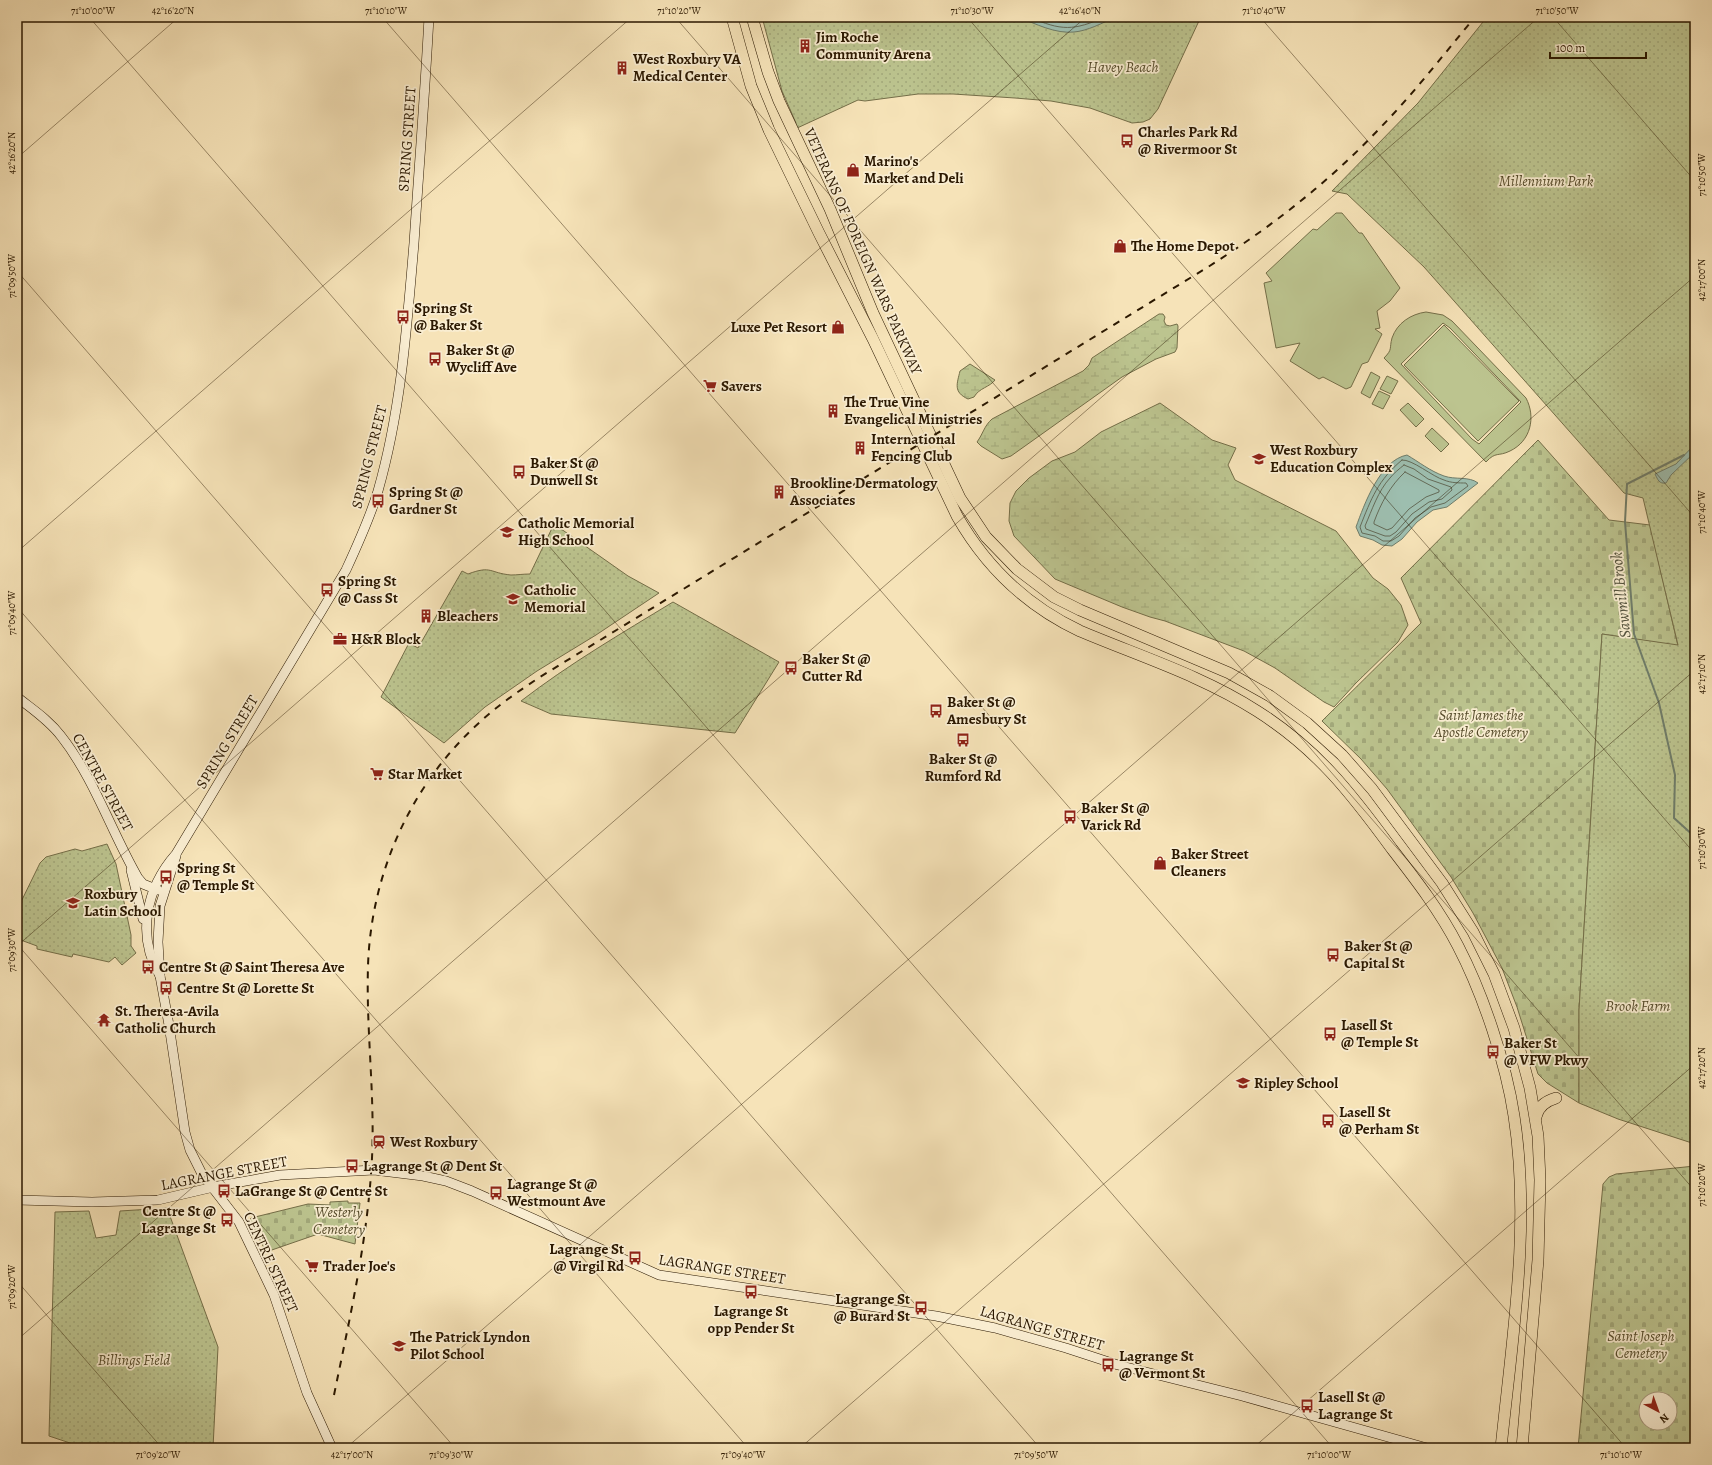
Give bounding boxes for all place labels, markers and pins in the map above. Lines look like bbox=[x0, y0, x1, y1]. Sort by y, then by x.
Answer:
place label: Jim Roche Community Arena bbox=[816, 27, 932, 64]
building icon: Jim Roche Community Arena bbox=[797, 38, 813, 54]
place label: West Roxbury VA Medical Center bbox=[632, 49, 742, 86]
building icon: West Roxbury VA Medical Center bbox=[614, 60, 630, 76]
place label: Charles Park Rd @ Rivermoor St bbox=[1138, 122, 1238, 159]
bus stop icon: Charles Park Rd @ Rivermoor St bbox=[1119, 133, 1135, 149]
place label: Marino's Market and Deli bbox=[864, 151, 964, 188]
shop icon: Marino's Market and Deli bbox=[845, 162, 861, 178]
place label: The Home Depot bbox=[1131, 236, 1235, 256]
shop icon: The Home Depot bbox=[1112, 238, 1128, 254]
place label: Spring St @ Baker St bbox=[414, 298, 482, 335]
bus stop icon: Spring St @ Baker St bbox=[395, 309, 411, 325]
place label: Luxe Pet Resort bbox=[730, 317, 827, 337]
shop icon: Luxe Pet Resort bbox=[830, 319, 846, 335]
place label: Baker St @ Wycliff Ave bbox=[445, 340, 517, 377]
bus stop icon: Baker St @ Wycliff Ave bbox=[427, 351, 443, 367]
place label: Savers bbox=[721, 376, 762, 396]
supermarket icon: Savers bbox=[702, 378, 718, 394]
place label: The True Vine Evangelical Ministries bbox=[844, 392, 982, 429]
building icon: The True Vine Evangelical Ministries bbox=[825, 403, 841, 419]
place label: International Fencing Club bbox=[871, 429, 955, 466]
building icon: International Fencing Club bbox=[852, 440, 868, 456]
place label: West Roxbury Education Complex bbox=[1269, 440, 1393, 477]
school or university icon: West Roxbury Education Complex bbox=[1251, 451, 1267, 467]
place label: Baker St @ Dunwell St bbox=[530, 453, 599, 490]
bus stop icon: Baker St @ Dunwell St bbox=[511, 464, 527, 480]
place label: Brookline Dermatology Associates bbox=[789, 473, 938, 510]
place label: Spring St @ Gardner St bbox=[389, 482, 463, 519]
building icon: Brookline Dermatology Associates bbox=[771, 484, 787, 500]
bus stop icon: Spring St @ Gardner St bbox=[370, 493, 386, 509]
place label: Catholic Memorial High School bbox=[518, 513, 634, 550]
school or university icon: Catholic Memorial High School bbox=[499, 524, 515, 540]
place label: Spring St @ Cass St bbox=[338, 571, 398, 608]
place label: Catholic Memorial bbox=[524, 580, 585, 617]
bus stop icon: Spring St @ Cass St bbox=[319, 582, 335, 598]
school or university icon: Catholic Memorial bbox=[505, 591, 521, 607]
place label: Bleachers bbox=[437, 606, 498, 626]
building icon: Bleachers bbox=[418, 608, 434, 624]
place label: H&R Block bbox=[351, 629, 421, 649]
office icon: H&R Block bbox=[332, 631, 348, 647]
place label: Baker St @ Cutter Rd bbox=[802, 649, 871, 686]
bus stop icon: Baker St @ Cutter Rd bbox=[783, 660, 799, 676]
place label: Baker St @ Amesbury St bbox=[946, 692, 1027, 729]
bus stop icon: Baker St @ Amesbury St bbox=[928, 703, 944, 719]
bus stop icon: Baker St @ Rumford Rd bbox=[955, 732, 971, 748]
place label: Baker St @ Rumford Rd bbox=[925, 749, 1002, 786]
place label: Star Market bbox=[388, 764, 462, 784]
supermarket icon: Star Market bbox=[369, 766, 385, 782]
place label: Baker St @ Varick Rd bbox=[1080, 798, 1150, 835]
bus stop icon: Baker St @ Varick Rd bbox=[1062, 809, 1078, 825]
place label: Baker Street Cleaners bbox=[1171, 844, 1249, 881]
shop icon: Baker Street Cleaners bbox=[1152, 855, 1168, 871]
place label: Spring St @ Temple St bbox=[177, 858, 254, 895]
bus stop icon: Spring St @ Temple St bbox=[158, 869, 174, 885]
place label: Roxbury Latin School bbox=[84, 884, 161, 921]
school or university icon: Roxbury Latin School bbox=[65, 895, 81, 911]
place label: Baker St @ Capital St bbox=[1344, 936, 1413, 973]
bus stop icon: Baker St @ Capital St bbox=[1325, 947, 1341, 963]
place label: Centre St @ Saint Theresa Ave bbox=[159, 957, 345, 977]
bus stop icon: Centre St @ Saint Theresa Ave bbox=[140, 959, 156, 975]
place label: Centre St @ Lorette St bbox=[177, 978, 314, 998]
bus stop icon: Centre St @ Lorette St bbox=[158, 980, 174, 996]
place label: St. Theresa-Avila Catholic Church bbox=[115, 1001, 220, 1038]
temple icon: St. Theresa-Avila Catholic Church bbox=[96, 1012, 112, 1028]
place label: Lasell St @ Temple St bbox=[1341, 1015, 1418, 1052]
bus stop icon: Lasell St @ Temple St bbox=[1322, 1026, 1338, 1042]
place label: Baker St @ VFW Pkwy bbox=[1504, 1033, 1589, 1070]
bus stop icon: Baker St @ VFW Pkwy bbox=[1485, 1044, 1501, 1060]
place label: Ripley School bbox=[1254, 1073, 1338, 1093]
school or university icon: Ripley School bbox=[1235, 1075, 1251, 1091]
place label: Lasell St @ Perham St bbox=[1339, 1102, 1419, 1139]
bus stop icon: Lasell St @ Perham St bbox=[1320, 1113, 1336, 1129]
place label: West Roxbury bbox=[389, 1132, 478, 1152]
station icon: West Roxbury bbox=[371, 1134, 387, 1150]
place label: Lagrange St @ Dent St bbox=[363, 1156, 502, 1176]
bus stop icon: Lagrange St @ Dent St bbox=[344, 1158, 360, 1174]
place label: Lagrange St @ Westmount Ave bbox=[506, 1174, 606, 1211]
place label: LaGrange St @ Centre St bbox=[235, 1181, 388, 1201]
bus stop icon: LaGrange St @ Centre St bbox=[216, 1183, 232, 1199]
bus stop icon: Lagrange St @ Westmount Ave bbox=[488, 1185, 504, 1201]
place label: Centre St @ Lagrange St bbox=[141, 1201, 216, 1238]
bus stop icon: Centre St @ Lagrange St bbox=[219, 1212, 235, 1228]
place label: Lagrange St @ Virgil Rd bbox=[549, 1239, 625, 1276]
bus stop icon: Lagrange St @ Virgil Rd bbox=[627, 1250, 643, 1266]
place label: Trader Joe's bbox=[323, 1256, 396, 1276]
supermarket icon: Trader Joe's bbox=[304, 1258, 320, 1274]
bus stop icon: Lagrange St opp Pender St bbox=[743, 1284, 759, 1300]
place label: Lagrange St @ Burard St bbox=[834, 1289, 910, 1326]
bus stop icon: Lagrange St @ Burard St bbox=[913, 1300, 929, 1316]
place label: Lagrange St opp Pender St bbox=[708, 1301, 794, 1338]
place label: The Patrick Lyndon Pilot School bbox=[410, 1327, 531, 1364]
school or university icon: The Patrick Lyndon Pilot School bbox=[391, 1338, 407, 1354]
place label: Lagrange St @ Vermont St bbox=[1119, 1346, 1205, 1383]
bus stop icon: Lagrange St @ Vermont St bbox=[1100, 1357, 1116, 1373]
place label: Lasell St @ Lagrange St bbox=[1318, 1387, 1393, 1424]
bus stop icon: Lasell St @ Lagrange St bbox=[1299, 1398, 1315, 1414]

